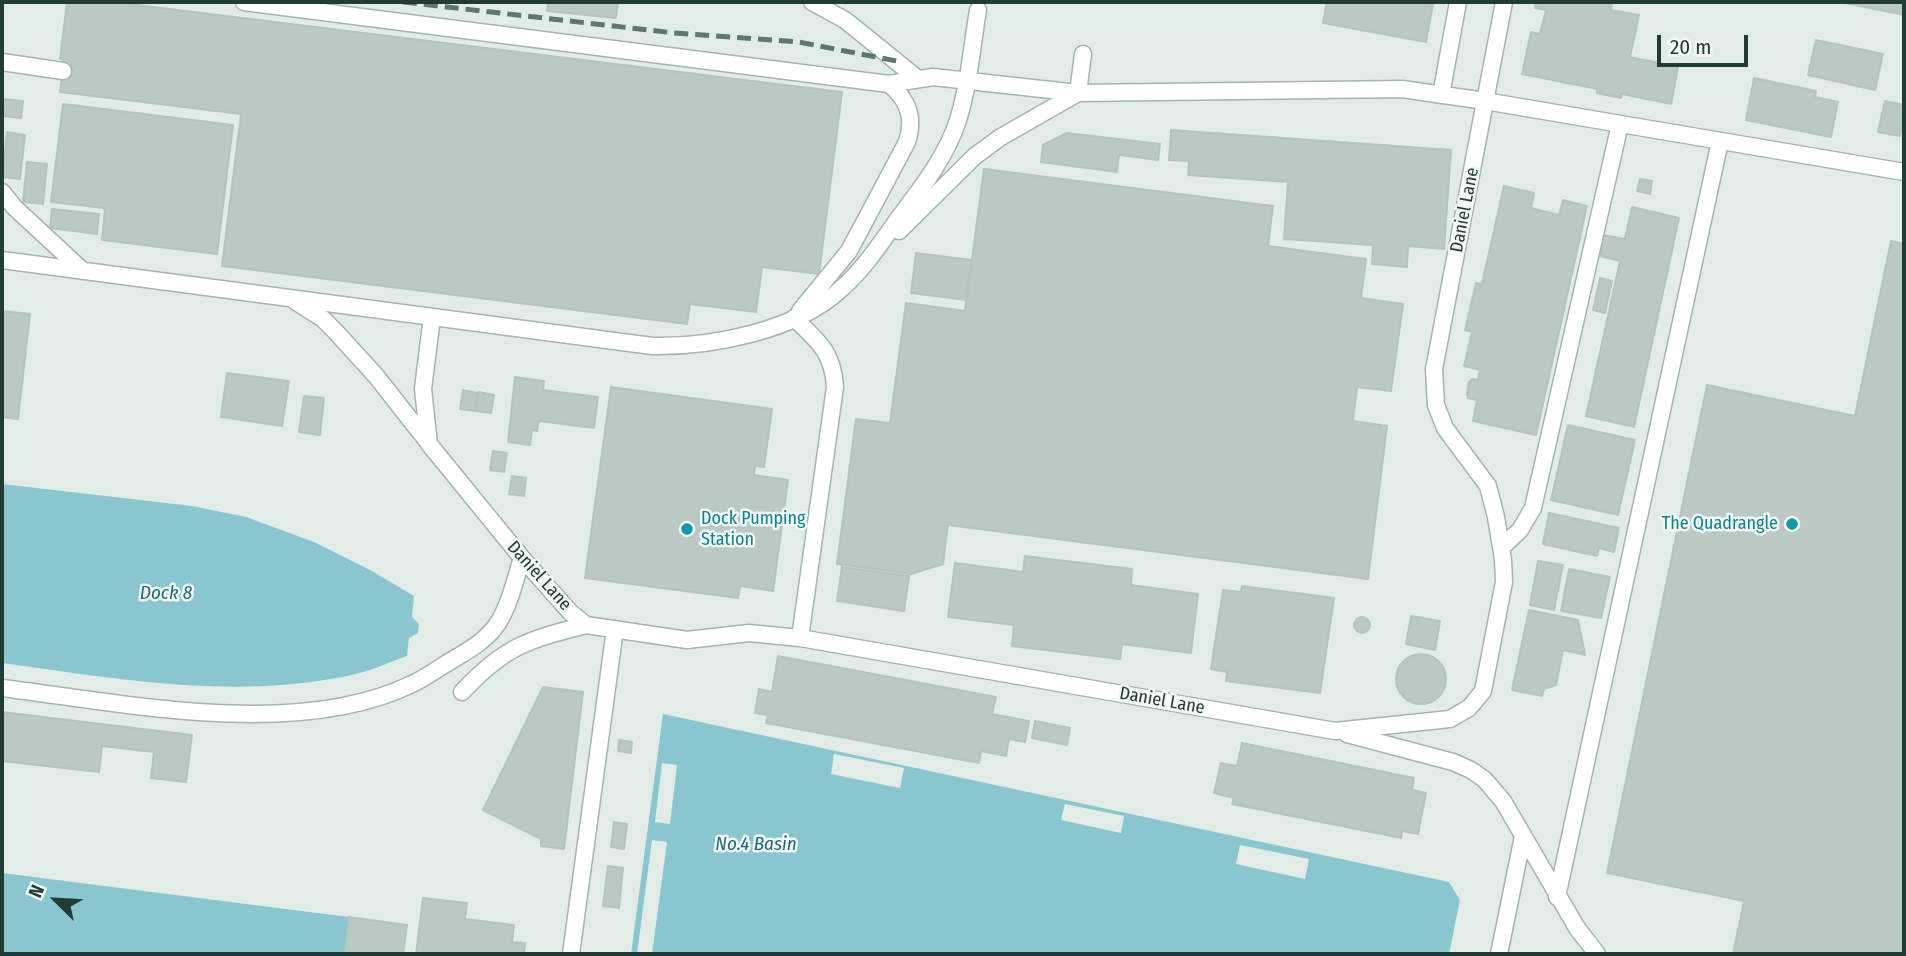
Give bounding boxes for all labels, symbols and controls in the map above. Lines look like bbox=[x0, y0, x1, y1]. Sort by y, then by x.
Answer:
scale bar bbox=[1661, 21, 1752, 65]
text: 20 m bbox=[1670, 34, 1711, 60]
street label: Daniel Lane bbox=[1446, 166, 1484, 254]
place label: Dock Pumping Station bbox=[701, 508, 806, 550]
place label: The Quadrangle bbox=[1662, 513, 1778, 535]
marker: The Quadrangle bbox=[1784, 516, 1800, 532]
marker: Dock Pumping Station bbox=[679, 521, 695, 537]
street label: Daniel Lane bbox=[502, 537, 576, 615]
water label: Dock 8 bbox=[140, 583, 192, 605]
street label: Daniel Lane bbox=[1118, 683, 1206, 719]
water label: No.4 Basin bbox=[715, 834, 797, 856]
north arrow bbox=[21, 865, 91, 935]
text: N bbox=[24, 881, 49, 901]

